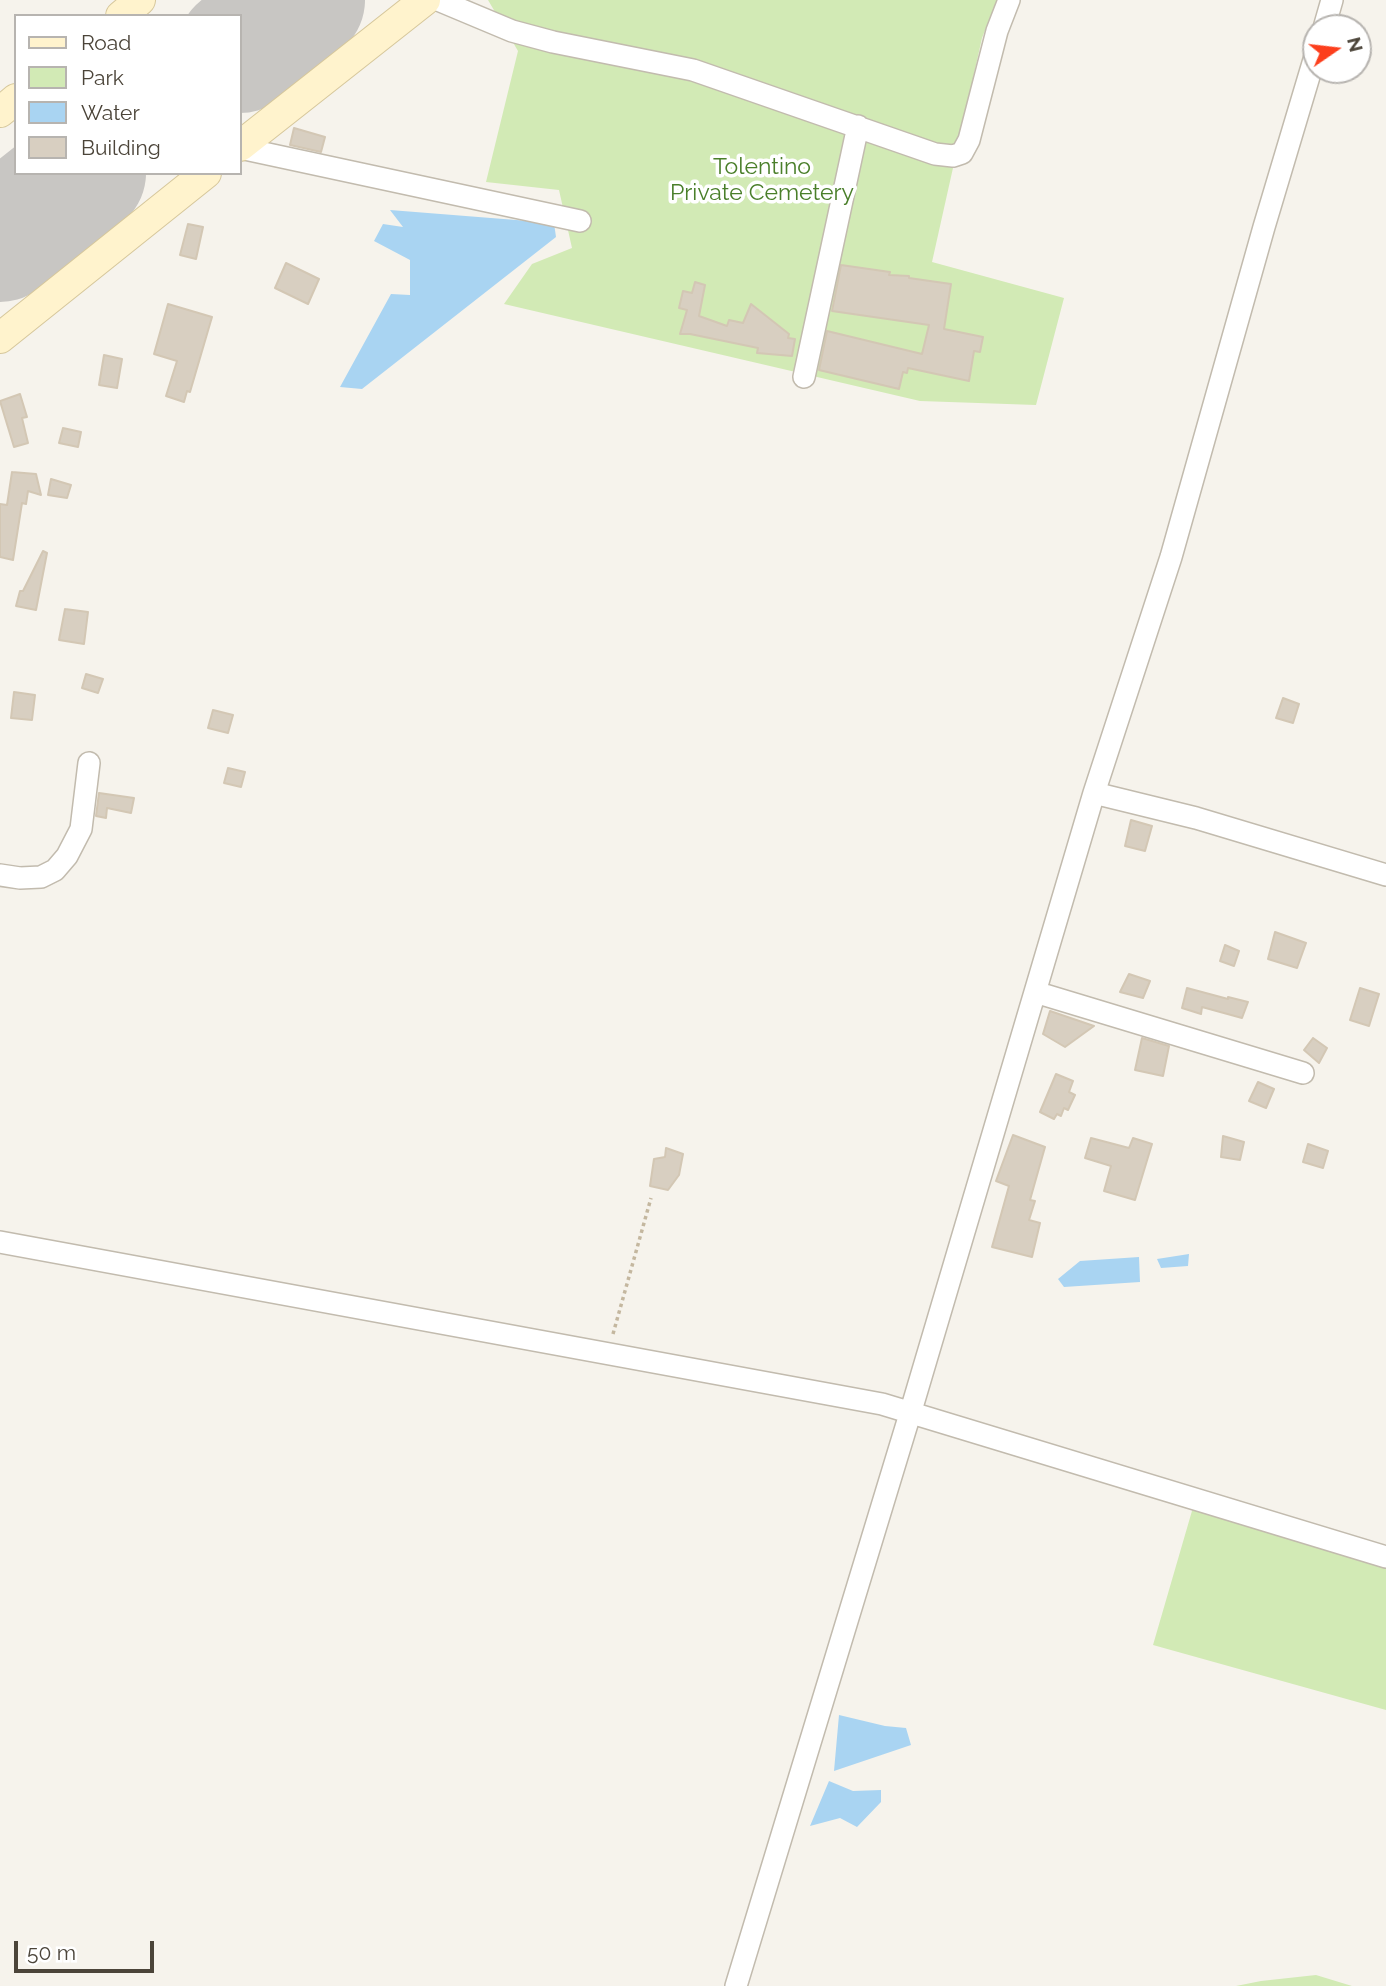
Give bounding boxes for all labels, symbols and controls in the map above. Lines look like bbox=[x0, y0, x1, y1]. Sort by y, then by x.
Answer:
legend bbox=[14, 14, 242, 175]
north arrow bbox=[1302, 14, 1372, 84]
text: Road bbox=[81, 30, 131, 55]
text: N bbox=[1343, 35, 1368, 54]
text: Park bbox=[81, 65, 124, 90]
text: Water bbox=[81, 100, 140, 125]
text: Building bbox=[81, 135, 161, 160]
park label: Tolentino Private Cemetery bbox=[670, 153, 854, 207]
scale bar bbox=[18, 1926, 158, 1970]
text: 50 m bbox=[27, 1940, 76, 1965]

